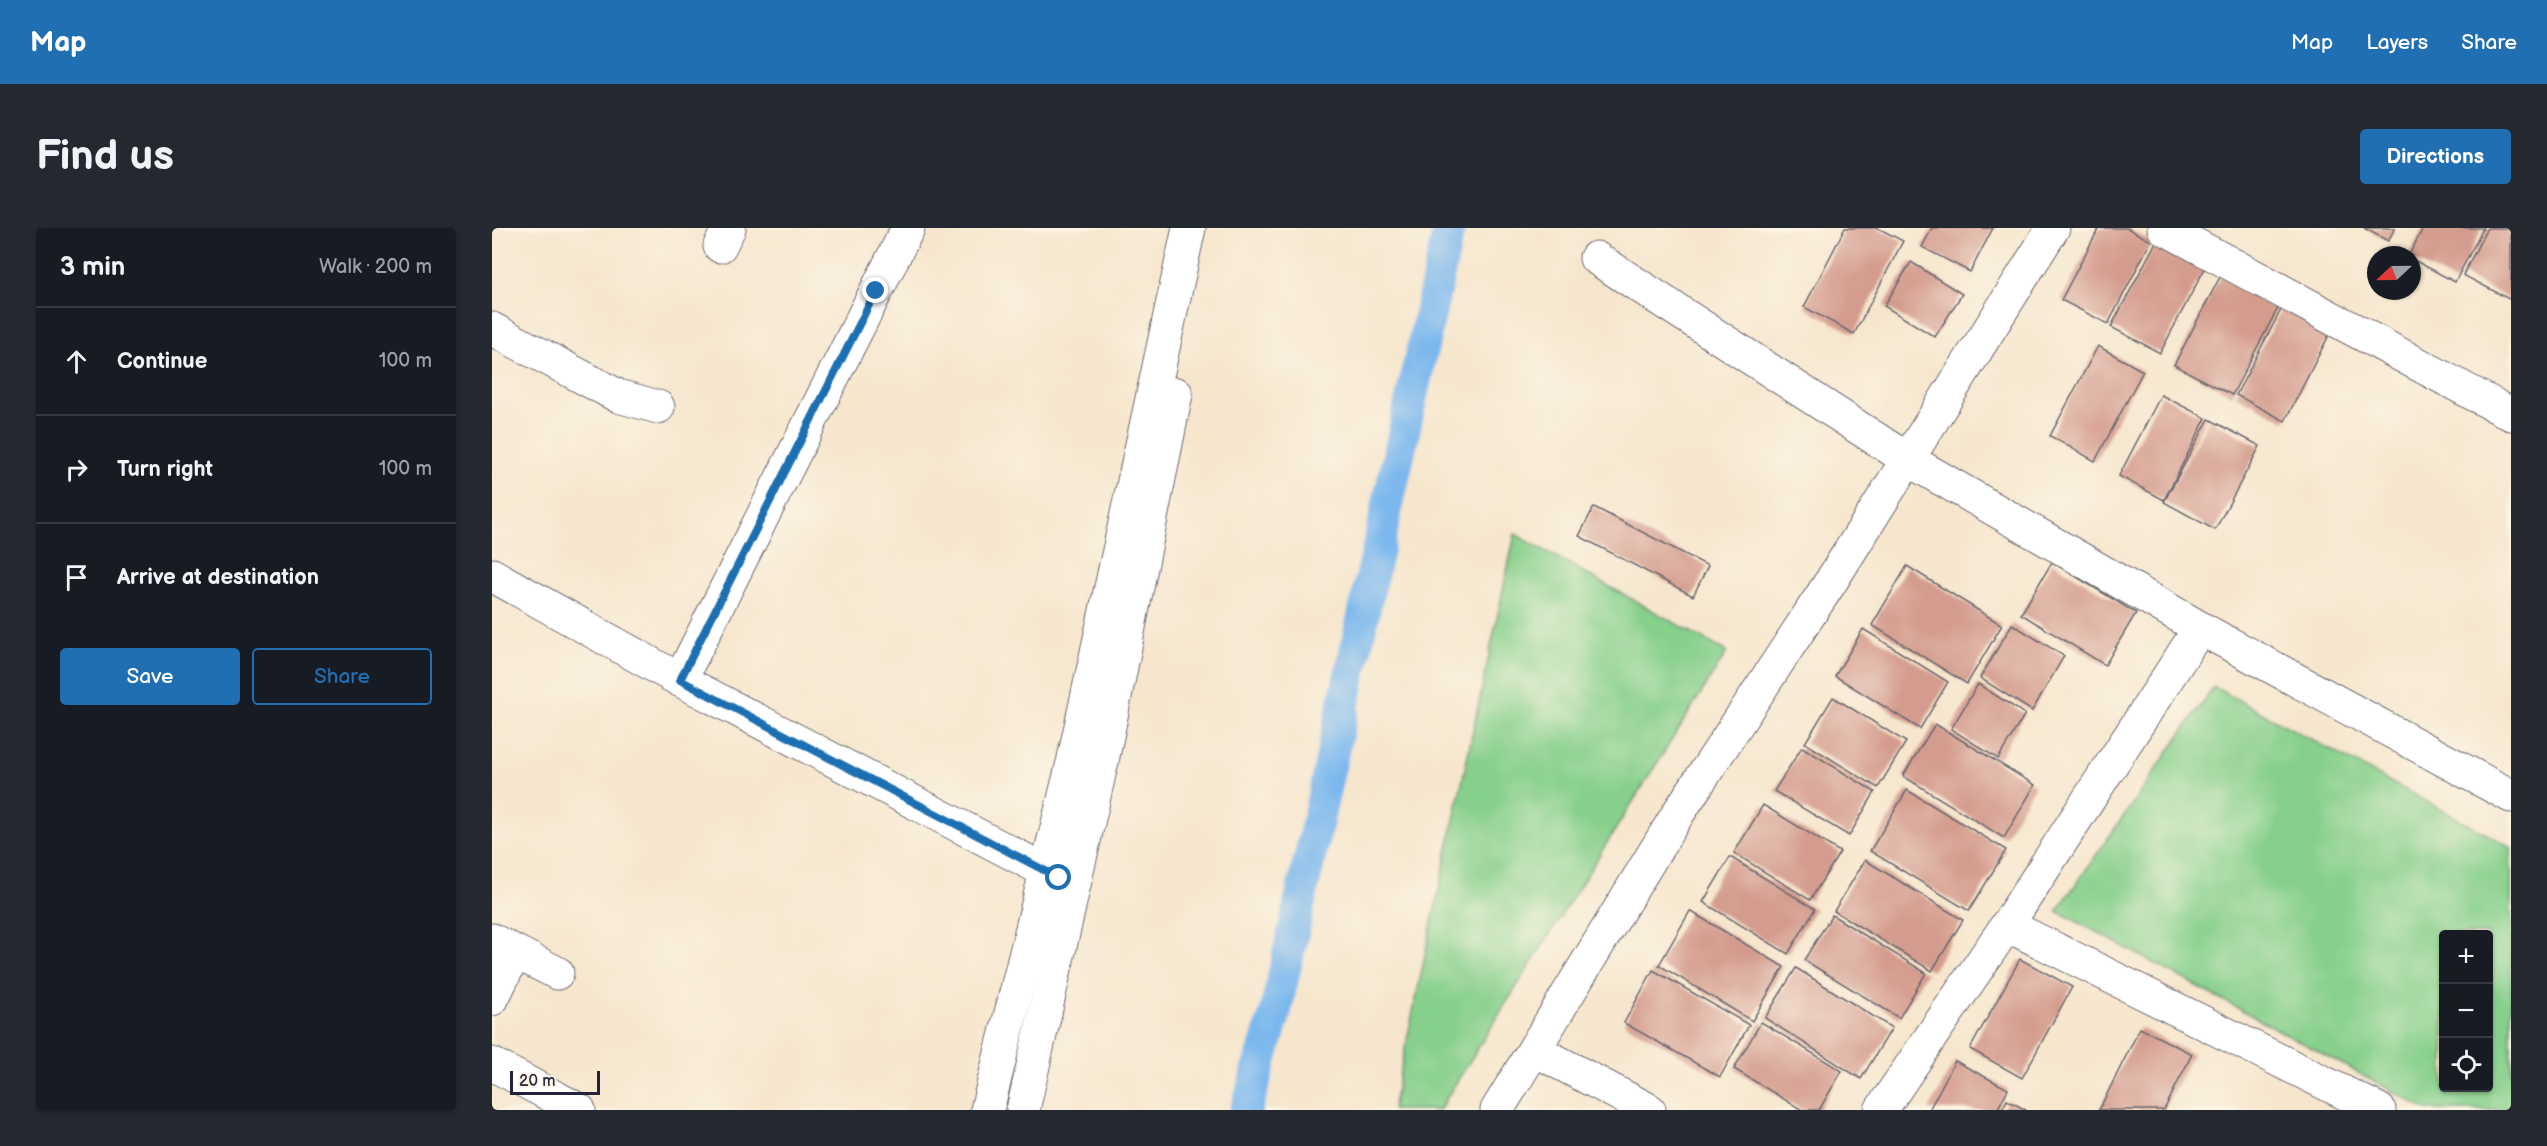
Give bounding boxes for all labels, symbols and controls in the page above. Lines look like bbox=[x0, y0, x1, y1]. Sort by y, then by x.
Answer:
text: Map bbox=[30, 26, 86, 59]
text: Map bbox=[2291, 30, 2333, 55]
text: Layers bbox=[2366, 30, 2428, 55]
text: Share bbox=[2461, 30, 2517, 55]
button: Directions bbox=[2360, 129, 2511, 184]
text: Find us bbox=[36, 131, 174, 182]
north arrow bbox=[2367, 246, 2421, 300]
text: 3 min bbox=[60, 252, 125, 283]
text: Walk · 200 m bbox=[319, 255, 432, 279]
route end bbox=[862, 277, 888, 303]
icon: ahead bbox=[60, 345, 93, 378]
text: Continue bbox=[117, 348, 207, 375]
text: 100 m bbox=[379, 349, 432, 373]
icon: right bbox=[60, 453, 93, 486]
text: Turn right bbox=[117, 456, 213, 483]
text: 100 m bbox=[379, 457, 432, 481]
icon: arrive bbox=[60, 561, 93, 594]
text: Arrive at destination bbox=[117, 564, 319, 591]
button: Save bbox=[60, 648, 240, 705]
button: Share bbox=[252, 648, 432, 705]
route start bbox=[1045, 864, 1071, 890]
map controls bbox=[2439, 930, 2493, 1092]
button: + bbox=[2439, 930, 2493, 984]
button: − bbox=[2439, 984, 2493, 1038]
button: locate bbox=[2439, 1038, 2493, 1092]
scale bar bbox=[510, 1068, 600, 1096]
text: 20 m bbox=[519, 1072, 555, 1091]

